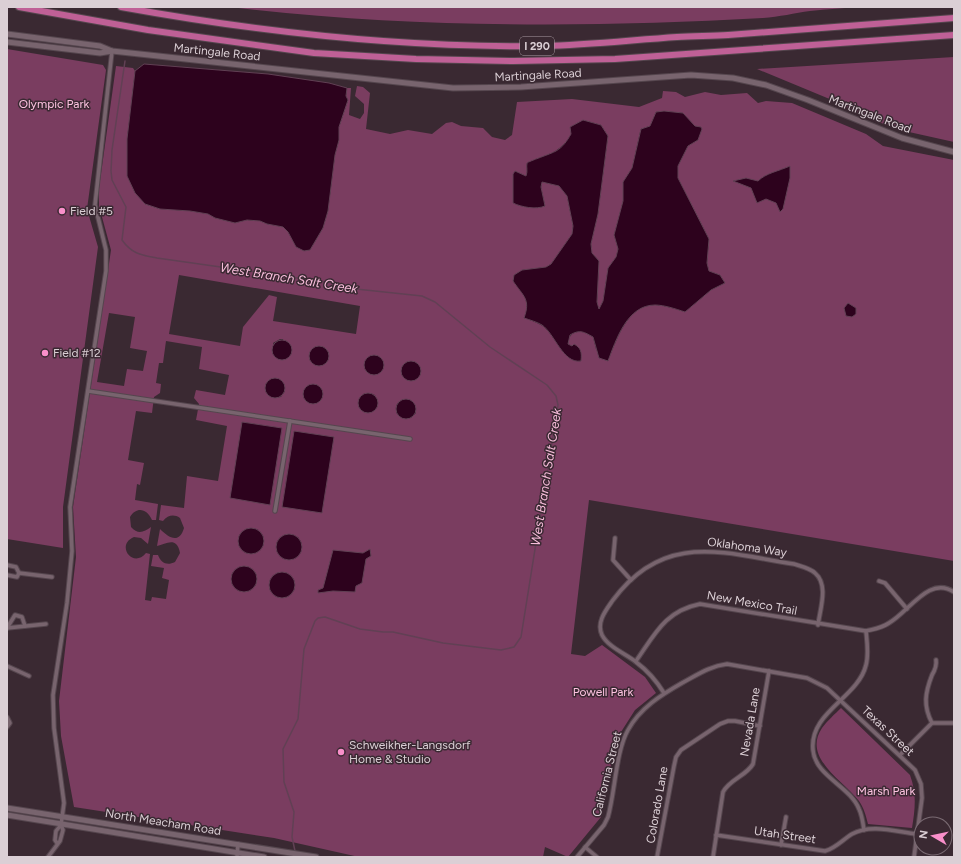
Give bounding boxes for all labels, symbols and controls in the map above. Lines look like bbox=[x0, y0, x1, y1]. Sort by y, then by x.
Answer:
road number: I 290 bbox=[520, 37, 554, 55]
street label: Martingale Road bbox=[173, 40, 261, 64]
street label: Martingale Road bbox=[494, 66, 582, 84]
street label: Martingale Road bbox=[827, 92, 913, 136]
park label: Olympic Park bbox=[19, 97, 89, 111]
place label: Field #5 bbox=[70, 204, 113, 218]
marker: Field #5 bbox=[57, 206, 67, 216]
water label: West Branch Salt Creek bbox=[219, 260, 360, 296]
place label: Field #12 bbox=[53, 346, 101, 360]
marker: Field #12 bbox=[40, 348, 50, 358]
water label: West Branch Salt Creek bbox=[528, 406, 564, 547]
street label: Oklahoma Way bbox=[706, 534, 788, 560]
street label: New Mexico Trail bbox=[706, 588, 798, 618]
park label: Powell Park bbox=[573, 685, 633, 699]
street label: Nevada Lane bbox=[737, 686, 763, 757]
street label: Texas Street bbox=[859, 703, 917, 759]
street label: California Street bbox=[590, 729, 625, 818]
place label: Schweikher-Langsdorf Home & Studio bbox=[349, 738, 471, 766]
marker: Schweikher-Langsdorf Home & Studio bbox=[336, 747, 346, 757]
street label: Colorado Lane bbox=[643, 765, 671, 845]
park label: Marsh Park bbox=[857, 784, 915, 798]
street label: North Meacham Road bbox=[104, 806, 222, 838]
north arrow bbox=[913, 816, 953, 856]
street label: Utah Street bbox=[753, 824, 817, 846]
text: N bbox=[917, 829, 931, 840]

